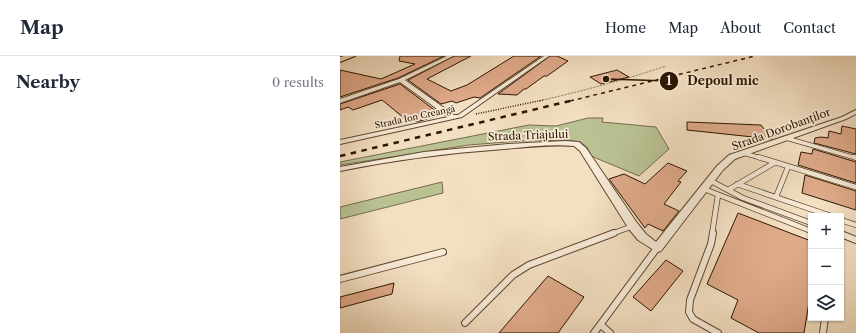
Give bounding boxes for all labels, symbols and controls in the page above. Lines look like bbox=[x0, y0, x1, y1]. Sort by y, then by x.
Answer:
text: Map bbox=[20, 16, 64, 39]
text: Home bbox=[605, 19, 646, 37]
text: Map bbox=[668, 19, 698, 37]
text: About bbox=[720, 19, 761, 37]
text: Contact bbox=[783, 19, 836, 37]
callout: Depoul mic bbox=[659, 69, 766, 93]
text: Nearby bbox=[16, 72, 80, 92]
text: 1 bbox=[666, 73, 672, 88]
text: Depoul mic bbox=[687, 73, 759, 88]
text: 0 results bbox=[272, 74, 324, 90]
street label: Strada Ion Creangă bbox=[374, 103, 456, 130]
street label: Strada Dorobanților bbox=[730, 104, 833, 153]
street label: Strada Triajului bbox=[488, 127, 569, 143]
map controls bbox=[808, 213, 844, 321]
button: + bbox=[808, 213, 844, 249]
button: − bbox=[808, 249, 844, 285]
button: layers bbox=[808, 285, 844, 321]

